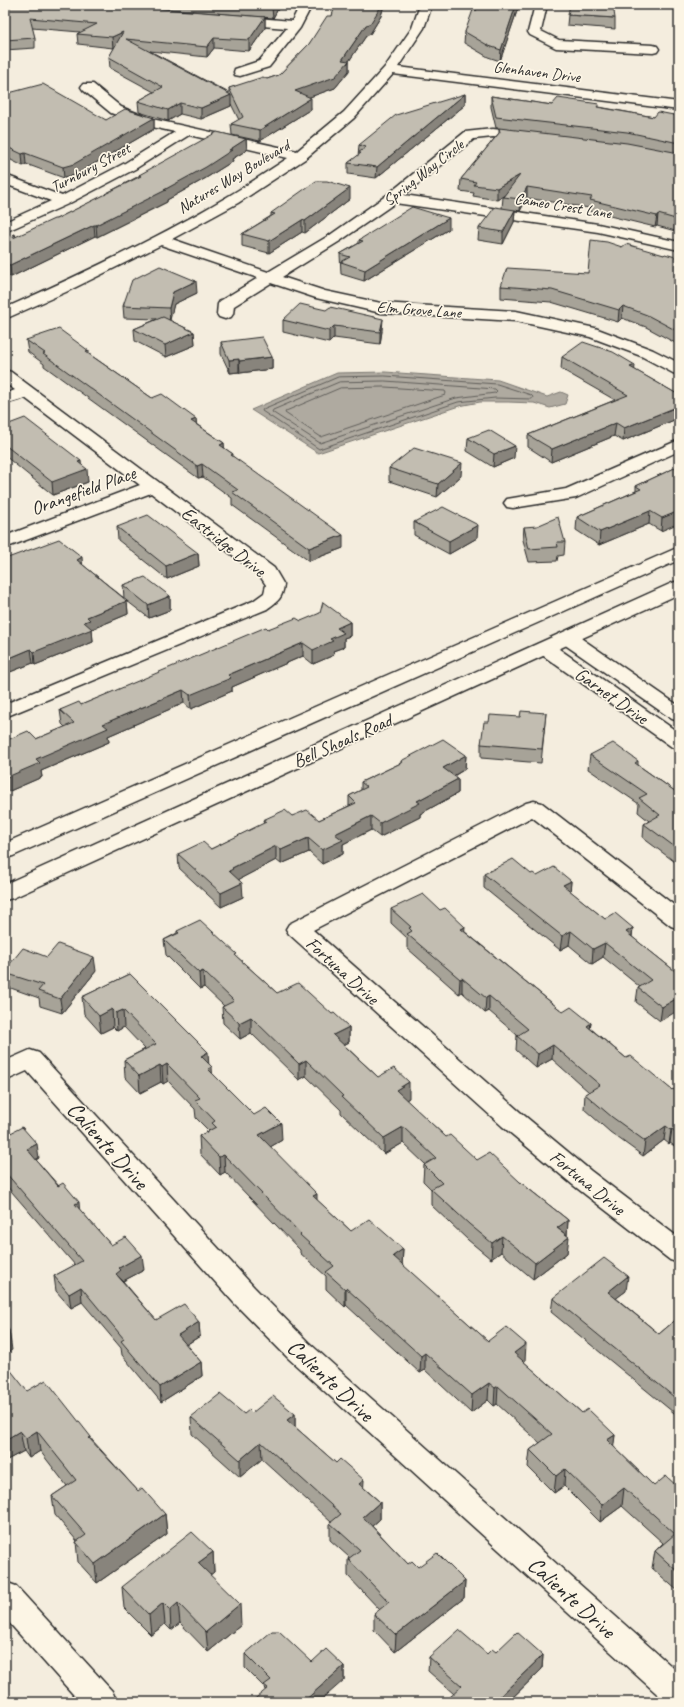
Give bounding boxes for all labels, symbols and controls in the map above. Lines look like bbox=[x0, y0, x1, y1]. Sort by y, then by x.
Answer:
street label: Glenhaven Drive bbox=[492, 57, 583, 87]
street label: Natures Way Boulevard bbox=[174, 134, 295, 218]
street label: Spring Way Circle bbox=[379, 134, 469, 210]
street label: Turnbury Street bbox=[47, 138, 135, 197]
street label: Cameo Crest Lane bbox=[513, 189, 614, 224]
street label: Elm Grove Lane bbox=[376, 297, 463, 323]
street label: Orangefield Place bbox=[28, 460, 141, 521]
street label: Eastridge Drive bbox=[176, 501, 272, 583]
street label: Garnet Drive bbox=[570, 662, 654, 731]
street label: Bell Shoals Road bbox=[289, 707, 398, 773]
street label: Fortuna Drive bbox=[301, 932, 385, 1011]
street label: Caliente Drive bbox=[60, 1095, 156, 1197]
street label: Fortuna Drive bbox=[545, 1145, 631, 1222]
street label: Caliente Drive bbox=[281, 1333, 381, 1429]
street label: Caliente Drive bbox=[522, 1550, 623, 1646]

